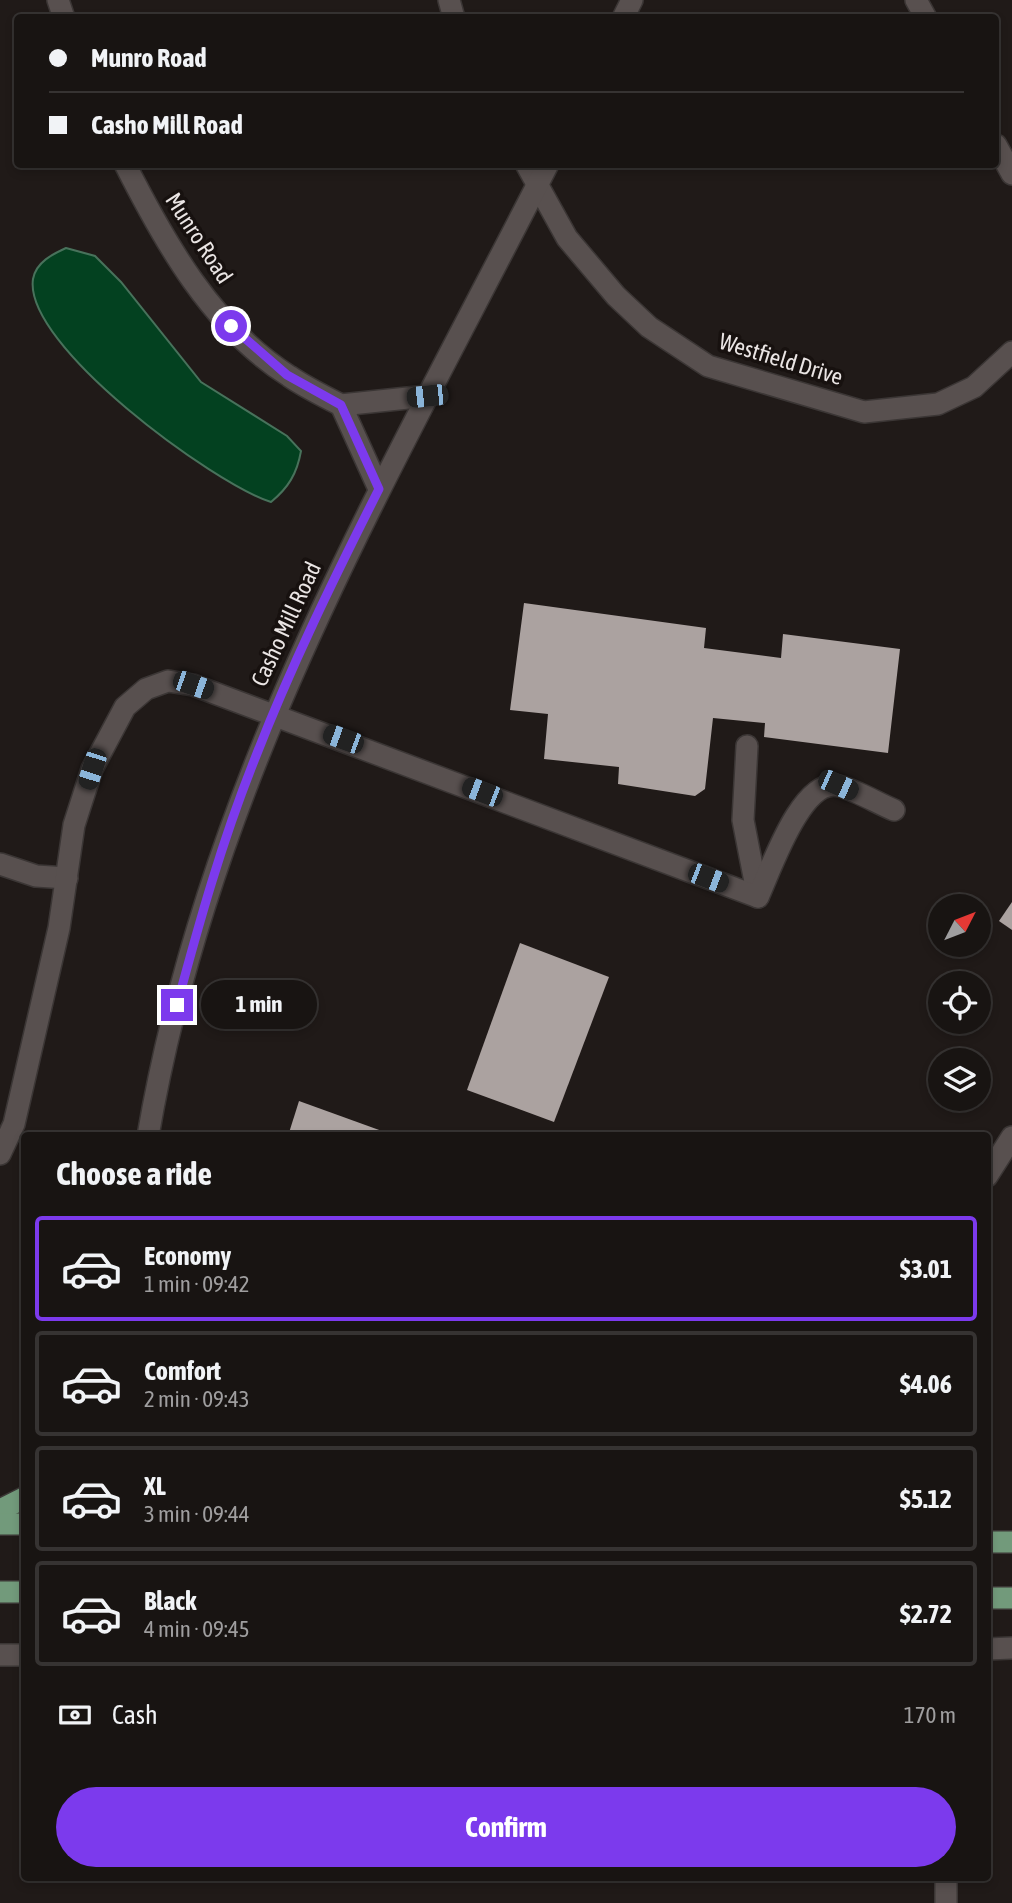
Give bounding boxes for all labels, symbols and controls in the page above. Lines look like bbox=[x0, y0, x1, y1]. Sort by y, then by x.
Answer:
text: Munro Road bbox=[91, 43, 207, 73]
text: Casho Mill Road bbox=[91, 110, 243, 140]
street label: Munro Road bbox=[160, 188, 238, 288]
route start bbox=[215, 310, 247, 342]
street label: Westfield Drive bbox=[716, 328, 846, 390]
car bbox=[406, 383, 449, 409]
street label: Casho Mill Road bbox=[246, 558, 326, 690]
car bbox=[170, 668, 217, 702]
car bbox=[320, 722, 367, 756]
car bbox=[76, 746, 109, 792]
car bbox=[815, 767, 862, 803]
car bbox=[459, 775, 506, 809]
car bbox=[685, 861, 732, 895]
north arrow bbox=[928, 894, 990, 957]
map controls bbox=[928, 894, 991, 1111]
button: locate bbox=[928, 971, 991, 1034]
callout: 1 min bbox=[202, 981, 317, 1030]
route end bbox=[161, 989, 193, 1021]
text: 1 min bbox=[236, 991, 282, 1017]
button: layers bbox=[928, 1048, 991, 1111]
text: Choose a ride bbox=[56, 1155, 212, 1192]
icon: car bbox=[60, 1237, 123, 1300]
text: Economy bbox=[144, 1241, 231, 1271]
text: $3.01 bbox=[900, 1254, 952, 1284]
text: 1 min · 09:42 bbox=[144, 1271, 250, 1297]
icon: car bbox=[60, 1352, 123, 1415]
text: Comfort bbox=[144, 1356, 221, 1386]
text: $4.06 bbox=[900, 1369, 952, 1399]
text: 2 min · 09:43 bbox=[144, 1386, 250, 1412]
icon: car bbox=[60, 1467, 123, 1530]
text: XL bbox=[144, 1471, 166, 1501]
text: $5.12 bbox=[900, 1484, 952, 1514]
text: 3 min · 09:44 bbox=[144, 1501, 250, 1527]
icon: car bbox=[60, 1582, 123, 1645]
text: Black bbox=[144, 1586, 196, 1616]
text: $2.72 bbox=[900, 1599, 952, 1629]
text: 4 min · 09:45 bbox=[144, 1616, 250, 1642]
icon: cash bbox=[56, 1696, 94, 1734]
text: Cash bbox=[112, 1700, 158, 1730]
text: 170 m bbox=[904, 1702, 956, 1728]
button: Confirm bbox=[56, 1787, 956, 1867]

